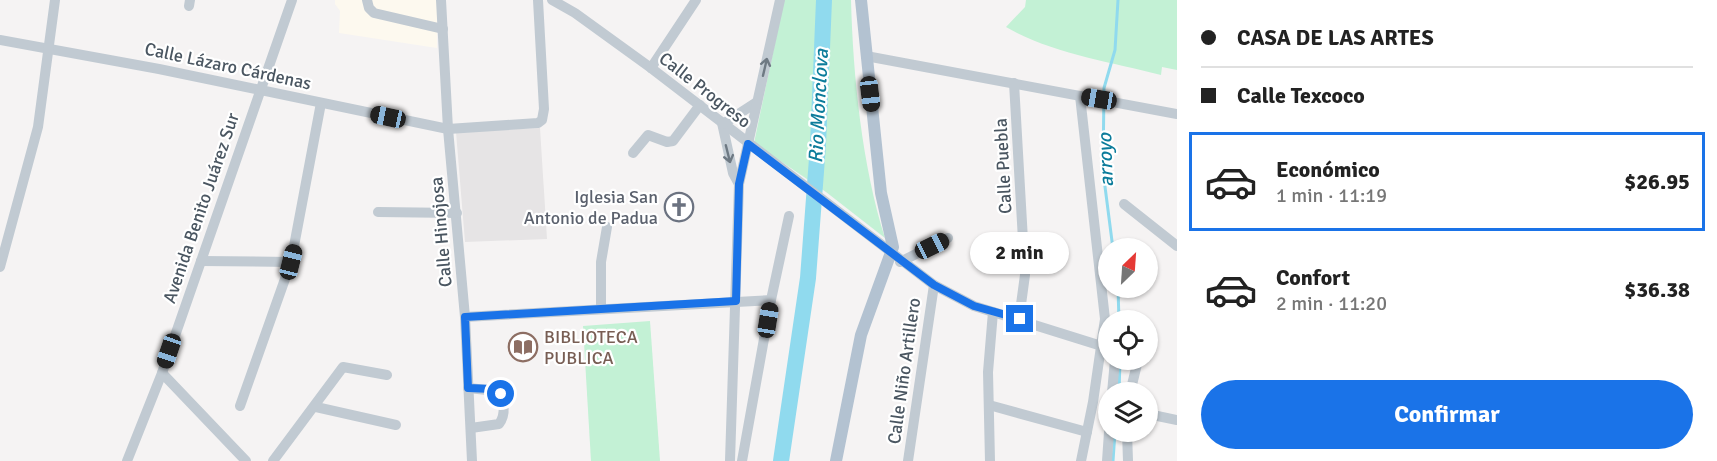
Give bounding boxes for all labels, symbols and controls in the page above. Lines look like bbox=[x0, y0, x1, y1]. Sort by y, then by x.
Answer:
text: CASA DE LAS ARTES bbox=[1237, 24, 1434, 51]
street label: Calle Lázaro Cárdenas bbox=[143, 38, 313, 94]
street label: Calle Progreso bbox=[655, 47, 755, 133]
water label: Rio Monclova bbox=[803, 47, 834, 164]
one-way arrow bbox=[760, 58, 772, 77]
car bbox=[859, 75, 881, 113]
text: Calle Texcoco bbox=[1237, 82, 1365, 109]
car bbox=[1080, 87, 1118, 111]
car bbox=[369, 104, 407, 130]
street label: Avenida Benito Juárez Sur bbox=[158, 110, 244, 306]
street label: Calle Puebla bbox=[990, 118, 1016, 214]
water label: arroyo bbox=[1092, 131, 1119, 187]
one-way arrow bbox=[723, 144, 735, 163]
icon: car bbox=[1204, 155, 1258, 209]
text: Económico bbox=[1276, 156, 1380, 183]
text: $26.95 bbox=[1624, 168, 1690, 195]
street label: Calle Hinojosa bbox=[425, 176, 457, 288]
text: 1 min · 11:19 bbox=[1276, 183, 1387, 208]
place label: Iglesia San Antonio de Padua bbox=[524, 186, 658, 229]
church icon: Iglesia San Antonio de Padua bbox=[663, 191, 695, 223]
car bbox=[912, 230, 952, 262]
callout: 2 min bbox=[970, 232, 1070, 274]
north arrow bbox=[1098, 238, 1158, 298]
map controls bbox=[1098, 238, 1158, 442]
text: 2 min bbox=[995, 240, 1044, 265]
car bbox=[278, 242, 304, 282]
icon: car bbox=[1204, 263, 1258, 317]
text: Confort bbox=[1276, 264, 1350, 291]
text: $36.38 bbox=[1624, 276, 1690, 303]
text: 2 min · 11:20 bbox=[1276, 291, 1387, 316]
street label: Calle Niño Artillero bbox=[883, 296, 925, 446]
car bbox=[756, 301, 780, 339]
route end bbox=[1006, 305, 1033, 332]
button: locate bbox=[1098, 310, 1158, 370]
place label: BIBLIOTECA PUBLICA bbox=[544, 326, 638, 369]
car bbox=[155, 331, 183, 371]
library icon: BIBLIOTECA PUBLICA bbox=[507, 331, 539, 363]
route start bbox=[487, 380, 514, 407]
button: Confirmar bbox=[1201, 380, 1693, 449]
button: layers bbox=[1098, 382, 1158, 442]

